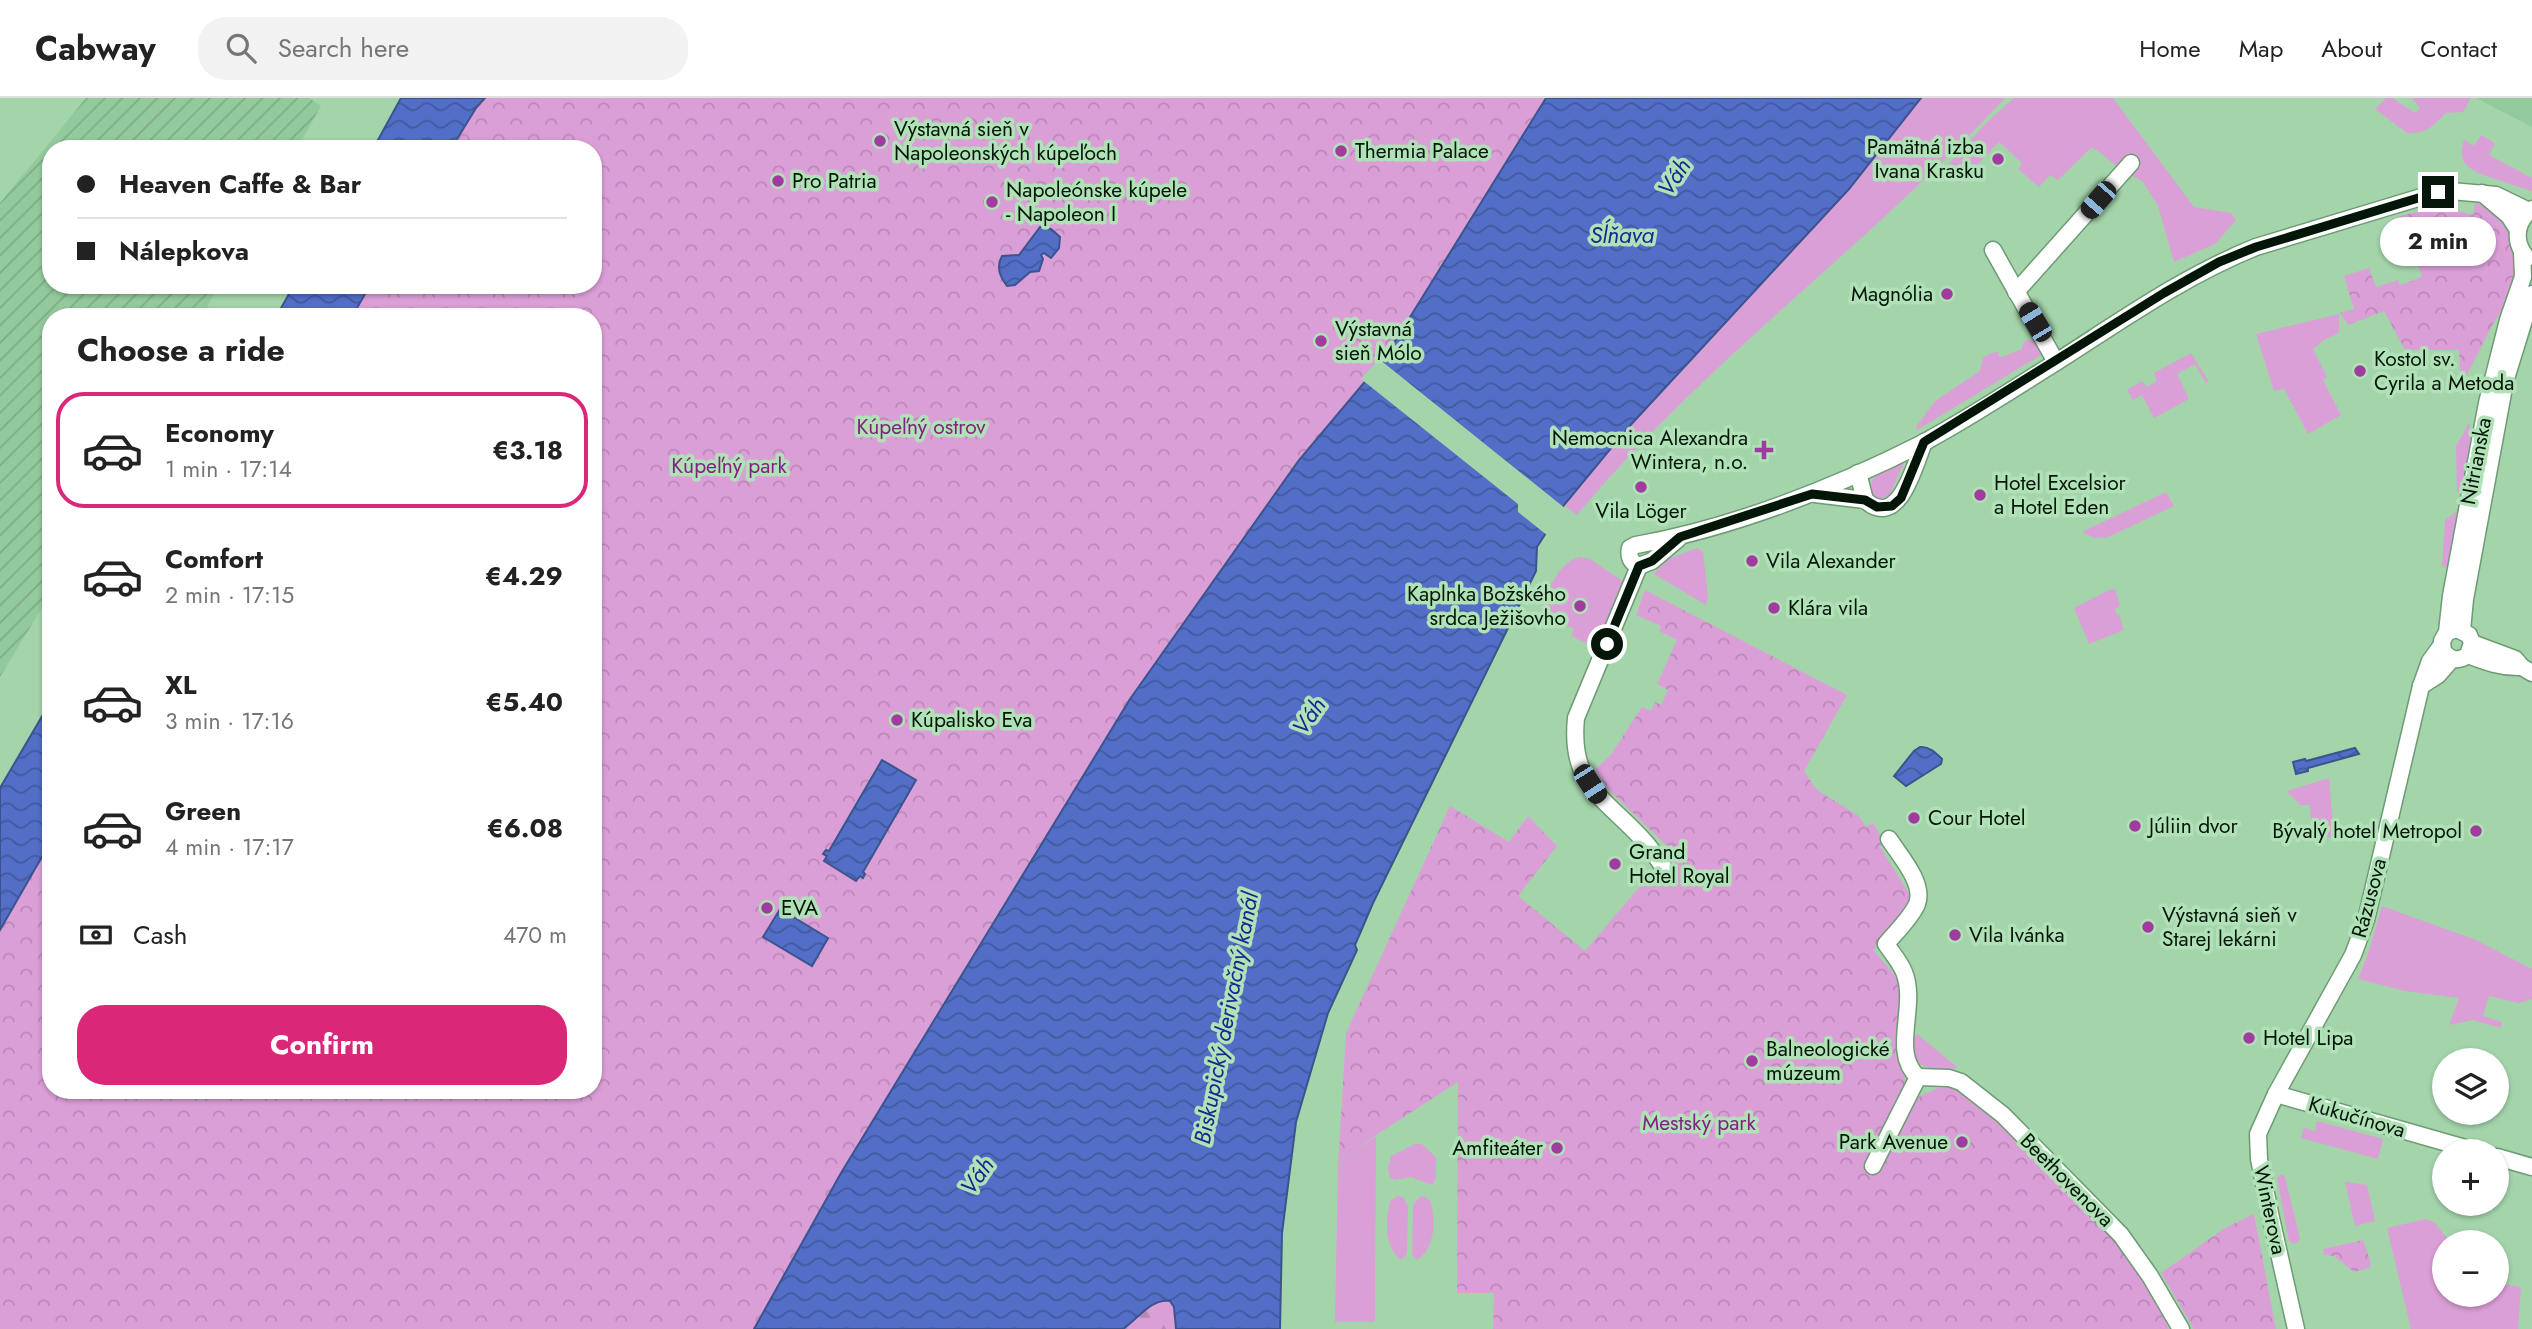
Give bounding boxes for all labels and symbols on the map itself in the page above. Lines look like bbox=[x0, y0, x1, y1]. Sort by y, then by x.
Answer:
place label: Výstavná sieň v Napoleonských kúpeľoch bbox=[894, 114, 1117, 168]
place label: Pamätná izba Ivana Krasku bbox=[1867, 132, 1984, 186]
marker: Výstavná sieň v Napoleonských kúpeľoch bbox=[872, 133, 888, 149]
place label: Thermia Palace bbox=[1355, 136, 1489, 166]
marker: Thermia Palace bbox=[1333, 143, 1349, 159]
water label: Váh bbox=[1649, 151, 1699, 203]
marker: Pamätná izba Ivana Krasku bbox=[1990, 151, 2006, 167]
place label: Pro Patria bbox=[792, 166, 877, 196]
marker: Pro Patria bbox=[770, 173, 786, 189]
place label: Napoleónske kúpele - Napoleon I bbox=[1006, 175, 1187, 229]
route end bbox=[2422, 176, 2454, 208]
car bbox=[2077, 177, 2120, 223]
marker: Napoleónske kúpele - Napoleon I bbox=[984, 194, 1000, 210]
callout: 2 min bbox=[2380, 217, 2496, 266]
water label: Sĺňava bbox=[1590, 218, 1654, 252]
place label: Magnólia bbox=[1851, 279, 1933, 309]
marker: Magnólia bbox=[1939, 286, 1955, 302]
car bbox=[2016, 299, 2055, 345]
place label: Výstavná sieň Mólo bbox=[1335, 314, 1422, 368]
marker: Výstavná sieň Mólo bbox=[1313, 333, 1329, 349]
place label: Kostol sv. Cyrila a Metoda bbox=[2374, 344, 2514, 398]
marker: Kostol sv. Cyrila a Metoda bbox=[2352, 363, 2368, 379]
park label: Kúpeľný ostrov bbox=[856, 412, 986, 442]
street label: Nitrianska bbox=[2453, 415, 2499, 507]
place label: Nemocnica Alexandra Wintera, n.o. bbox=[1552, 423, 1748, 477]
marker: Nemocnica Alexandra Wintera, n.o. bbox=[1754, 440, 1774, 460]
park label: Kúpeľný park bbox=[671, 451, 787, 481]
place label: Hotel Excelsior a Hotel Eden bbox=[1994, 468, 2127, 522]
marker: Vila Löger bbox=[1633, 479, 1649, 495]
marker: Hotel Excelsior a Hotel Eden bbox=[1972, 487, 1988, 503]
place label: Vila Löger bbox=[1595, 496, 1688, 526]
place label: Vila Alexander bbox=[1766, 546, 1896, 576]
marker: Vila Alexander bbox=[1744, 553, 1760, 569]
place label: Kaplnka Božského srdca Ježišovho bbox=[1407, 579, 1566, 633]
place label: Klára vila bbox=[1788, 593, 1868, 623]
marker: Kaplnka Božského srdca Ježišovho bbox=[1572, 598, 1588, 614]
marker: Klára vila bbox=[1766, 600, 1782, 616]
route start bbox=[1591, 628, 1623, 660]
water label: Váh bbox=[1284, 690, 1334, 742]
place label: Kúpalisko Eva bbox=[911, 705, 1032, 735]
marker: Kúpalisko Eva bbox=[889, 712, 905, 728]
car bbox=[1570, 761, 1611, 807]
place label: Cour Hotel bbox=[1928, 803, 2026, 833]
marker: Cour Hotel bbox=[1906, 810, 1922, 826]
place label: Júliin dvor bbox=[2146, 811, 2239, 841]
place label: Bývalý hotel Metropol bbox=[2272, 816, 2462, 846]
marker: Júliin dvor bbox=[2127, 818, 2143, 834]
marker: Bývalý hotel Metropol bbox=[2468, 823, 2484, 839]
place label: Grand Hotel Royal bbox=[1629, 837, 1730, 891]
street label: Rázusova bbox=[2344, 855, 2394, 941]
marker: Grand Hotel Royal bbox=[1607, 856, 1623, 872]
water label: Biskupický derivačný kanál bbox=[1185, 888, 1267, 1147]
place label: EVA bbox=[781, 893, 818, 923]
marker: EVA bbox=[759, 900, 775, 916]
place label: Výstavná sieň v Starej lekárni bbox=[2162, 900, 2297, 954]
marker: Výstavná sieň v Starej lekárni bbox=[2140, 919, 2156, 935]
place label: Vila Ivánka bbox=[1969, 920, 2065, 950]
marker: Vila Ivánka bbox=[1947, 927, 1963, 943]
place label: Hotel Lipa bbox=[2263, 1023, 2353, 1053]
marker: Hotel Lipa bbox=[2241, 1030, 2257, 1046]
place label: Balneologické múzeum bbox=[1766, 1034, 1890, 1088]
marker: Balneologické múzeum bbox=[1744, 1053, 1760, 1069]
street label: Kukučínova bbox=[2305, 1089, 2409, 1145]
park label: Mestský park bbox=[1642, 1108, 1756, 1138]
street label: Beethovenova bbox=[2013, 1126, 2121, 1234]
place label: Park Avenue bbox=[1839, 1127, 1948, 1157]
place label: Amfiteáter bbox=[1452, 1133, 1544, 1163]
marker: Park Avenue bbox=[1954, 1134, 1970, 1150]
marker: Amfiteáter bbox=[1549, 1140, 1565, 1156]
water label: Váh bbox=[952, 1150, 1002, 1202]
street label: Winterova bbox=[2246, 1163, 2294, 1257]

